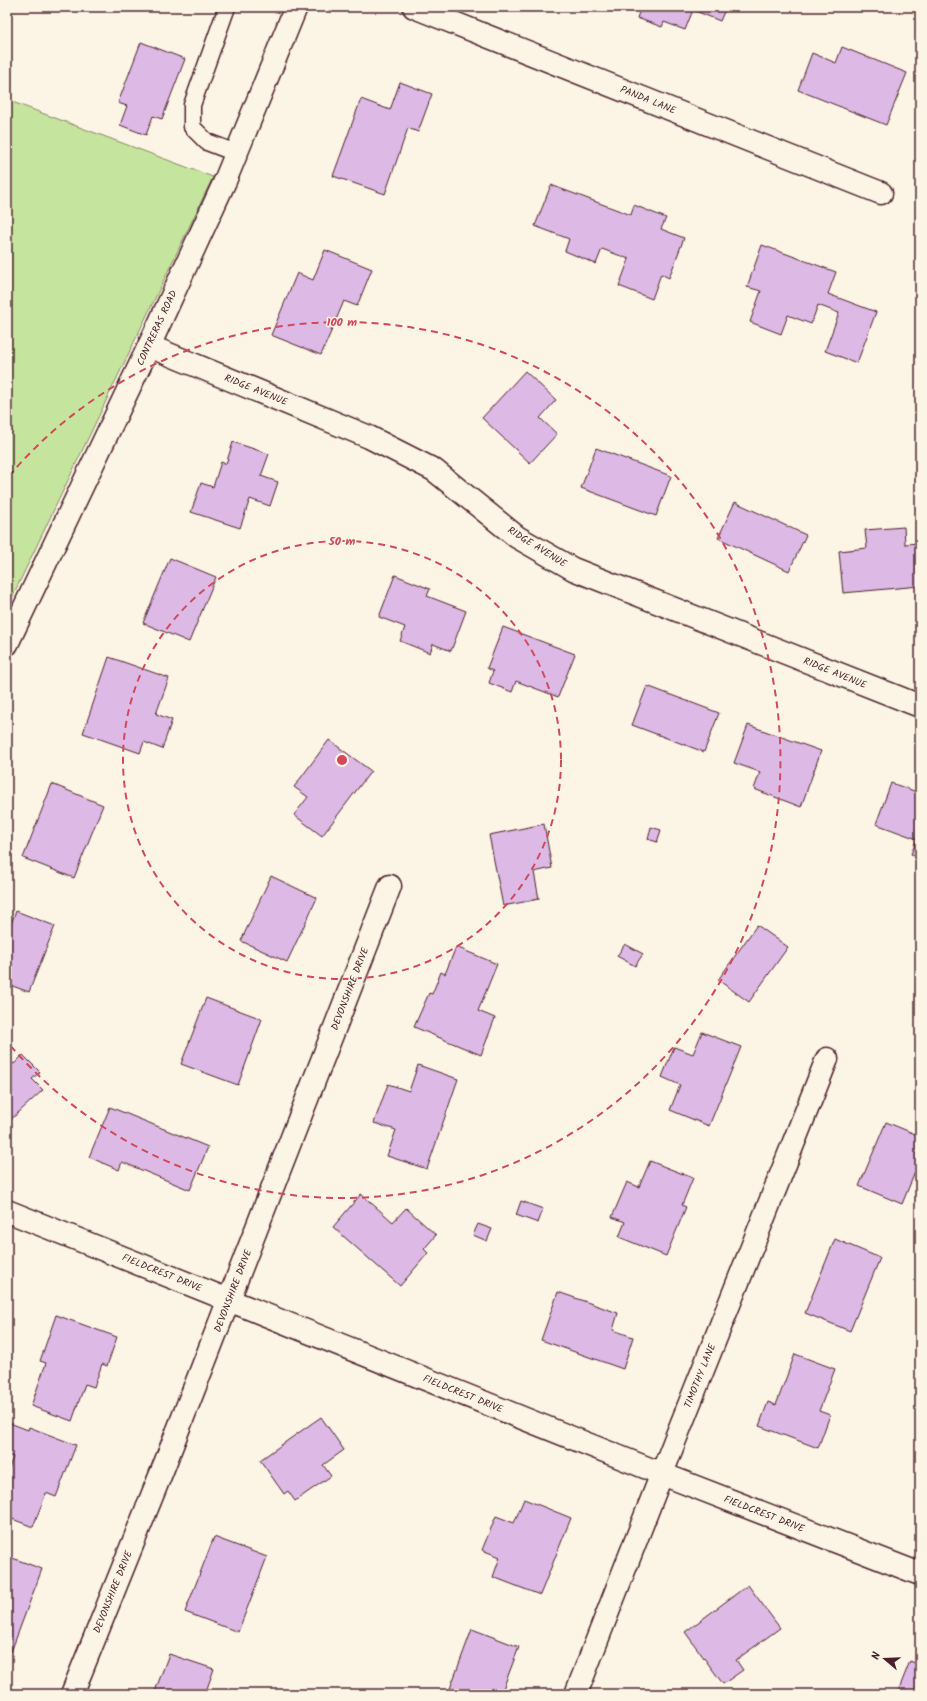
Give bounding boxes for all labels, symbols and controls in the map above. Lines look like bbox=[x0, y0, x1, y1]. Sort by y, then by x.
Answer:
street label: PANDA LANE bbox=[618, 82, 679, 119]
street label: CONTRERAS ROAD bbox=[132, 287, 182, 368]
text: 100 m bbox=[327, 313, 357, 332]
street label: RIDGE AVENUE bbox=[222, 370, 291, 410]
street label: RIDGE AVENUE bbox=[504, 522, 571, 572]
text: 50 m bbox=[328, 532, 356, 551]
street label: RIDGE AVENUE bbox=[801, 653, 870, 693]
centre of rings bbox=[335, 753, 349, 767]
street label: DEVONSHIRE DRIVE bbox=[327, 944, 374, 1033]
street label: DEVONSHIRE DRIVE bbox=[210, 1246, 257, 1335]
street label: FIELDCREST DRIVE bbox=[120, 1250, 205, 1297]
street label: TIMOTHY LANE bbox=[680, 1340, 721, 1411]
street label: FIELDCREST DRIVE bbox=[421, 1371, 506, 1418]
street label: FIELDCREST DRIVE bbox=[721, 1491, 808, 1537]
street label: DEVONSHIRE DRIVE bbox=[89, 1547, 137, 1636]
north arrow bbox=[865, 1639, 905, 1679]
text: N bbox=[867, 1650, 886, 1662]

